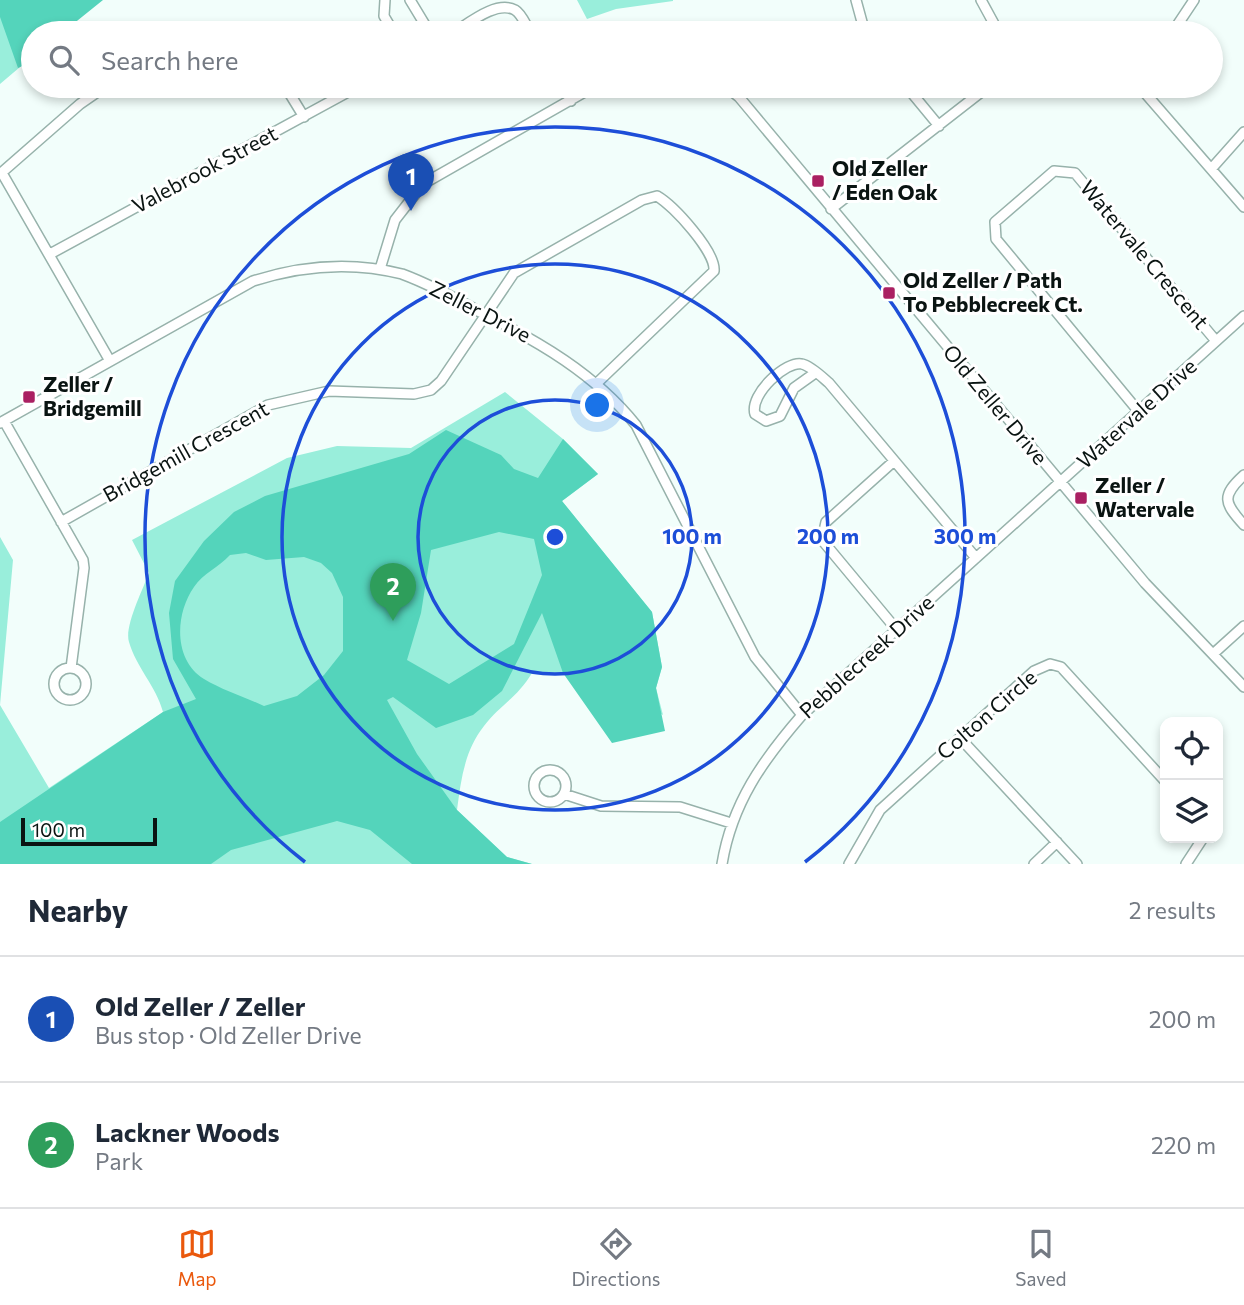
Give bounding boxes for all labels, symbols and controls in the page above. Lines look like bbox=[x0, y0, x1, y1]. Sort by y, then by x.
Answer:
search box bbox=[21, 21, 1223, 98]
icon: search bbox=[45, 41, 83, 79]
text: Search here bbox=[101, 44, 239, 75]
street label: Valebrook Street bbox=[127, 120, 281, 218]
pin: 1 bbox=[388, 153, 434, 211]
place label: Old Zeller / Eden Oak bbox=[832, 155, 938, 204]
marker: Old Zeller / Eden Oak bbox=[810, 173, 826, 189]
street label: Watervale Crescent bbox=[1076, 175, 1215, 333]
place label: Old Zeller / Path To Pebblecreek Ct. bbox=[903, 267, 1083, 316]
street label: Zeller Drive bbox=[426, 275, 535, 347]
marker: Old Zeller / Path To Pebblecreek Ct. bbox=[881, 285, 897, 301]
street label: Old Zeller Drive bbox=[939, 339, 1054, 469]
street label: Watervale Drive bbox=[1071, 353, 1201, 473]
place label: Zeller / Bridgemill bbox=[43, 371, 142, 420]
your location bbox=[580, 388, 614, 422]
marker: Zeller / Bridgemill bbox=[21, 389, 37, 405]
street label: Bridgemill Crescent bbox=[98, 395, 272, 507]
place label: Zeller / Watervale bbox=[1095, 472, 1194, 521]
marker: Zeller / Watervale bbox=[1073, 490, 1089, 506]
text: 100 m bbox=[662, 523, 722, 548]
text: 200 m bbox=[797, 523, 859, 548]
text: 300 m bbox=[934, 523, 996, 548]
centre of rings bbox=[543, 525, 567, 549]
pin: 2 bbox=[370, 563, 416, 621]
street label: Pebblecreek Drive bbox=[794, 589, 938, 723]
street label: Colton Circle bbox=[931, 664, 1041, 764]
map controls bbox=[1160, 717, 1223, 843]
button: locate bbox=[1160, 717, 1223, 780]
button: layers bbox=[1160, 780, 1223, 843]
scale bar bbox=[21, 815, 158, 847]
text: 100 m bbox=[32, 818, 85, 841]
text: Nearby bbox=[28, 891, 128, 928]
text: 2 results bbox=[1129, 896, 1216, 924]
text: Old Zeller / Zeller bbox=[95, 990, 305, 1021]
text: 1 bbox=[46, 1005, 56, 1033]
text: 200 m bbox=[1149, 1005, 1216, 1033]
text: Bus stop · Old Zeller Drive bbox=[95, 1021, 362, 1049]
text: Lackner Woods bbox=[95, 1116, 280, 1147]
text: 2 bbox=[44, 1131, 58, 1159]
text: 220 m bbox=[1151, 1131, 1216, 1159]
text: Park bbox=[95, 1147, 143, 1175]
tab: Map bbox=[177, 1225, 217, 1290]
tab: Directions bbox=[571, 1225, 661, 1290]
tab: Saved bbox=[1015, 1225, 1067, 1290]

